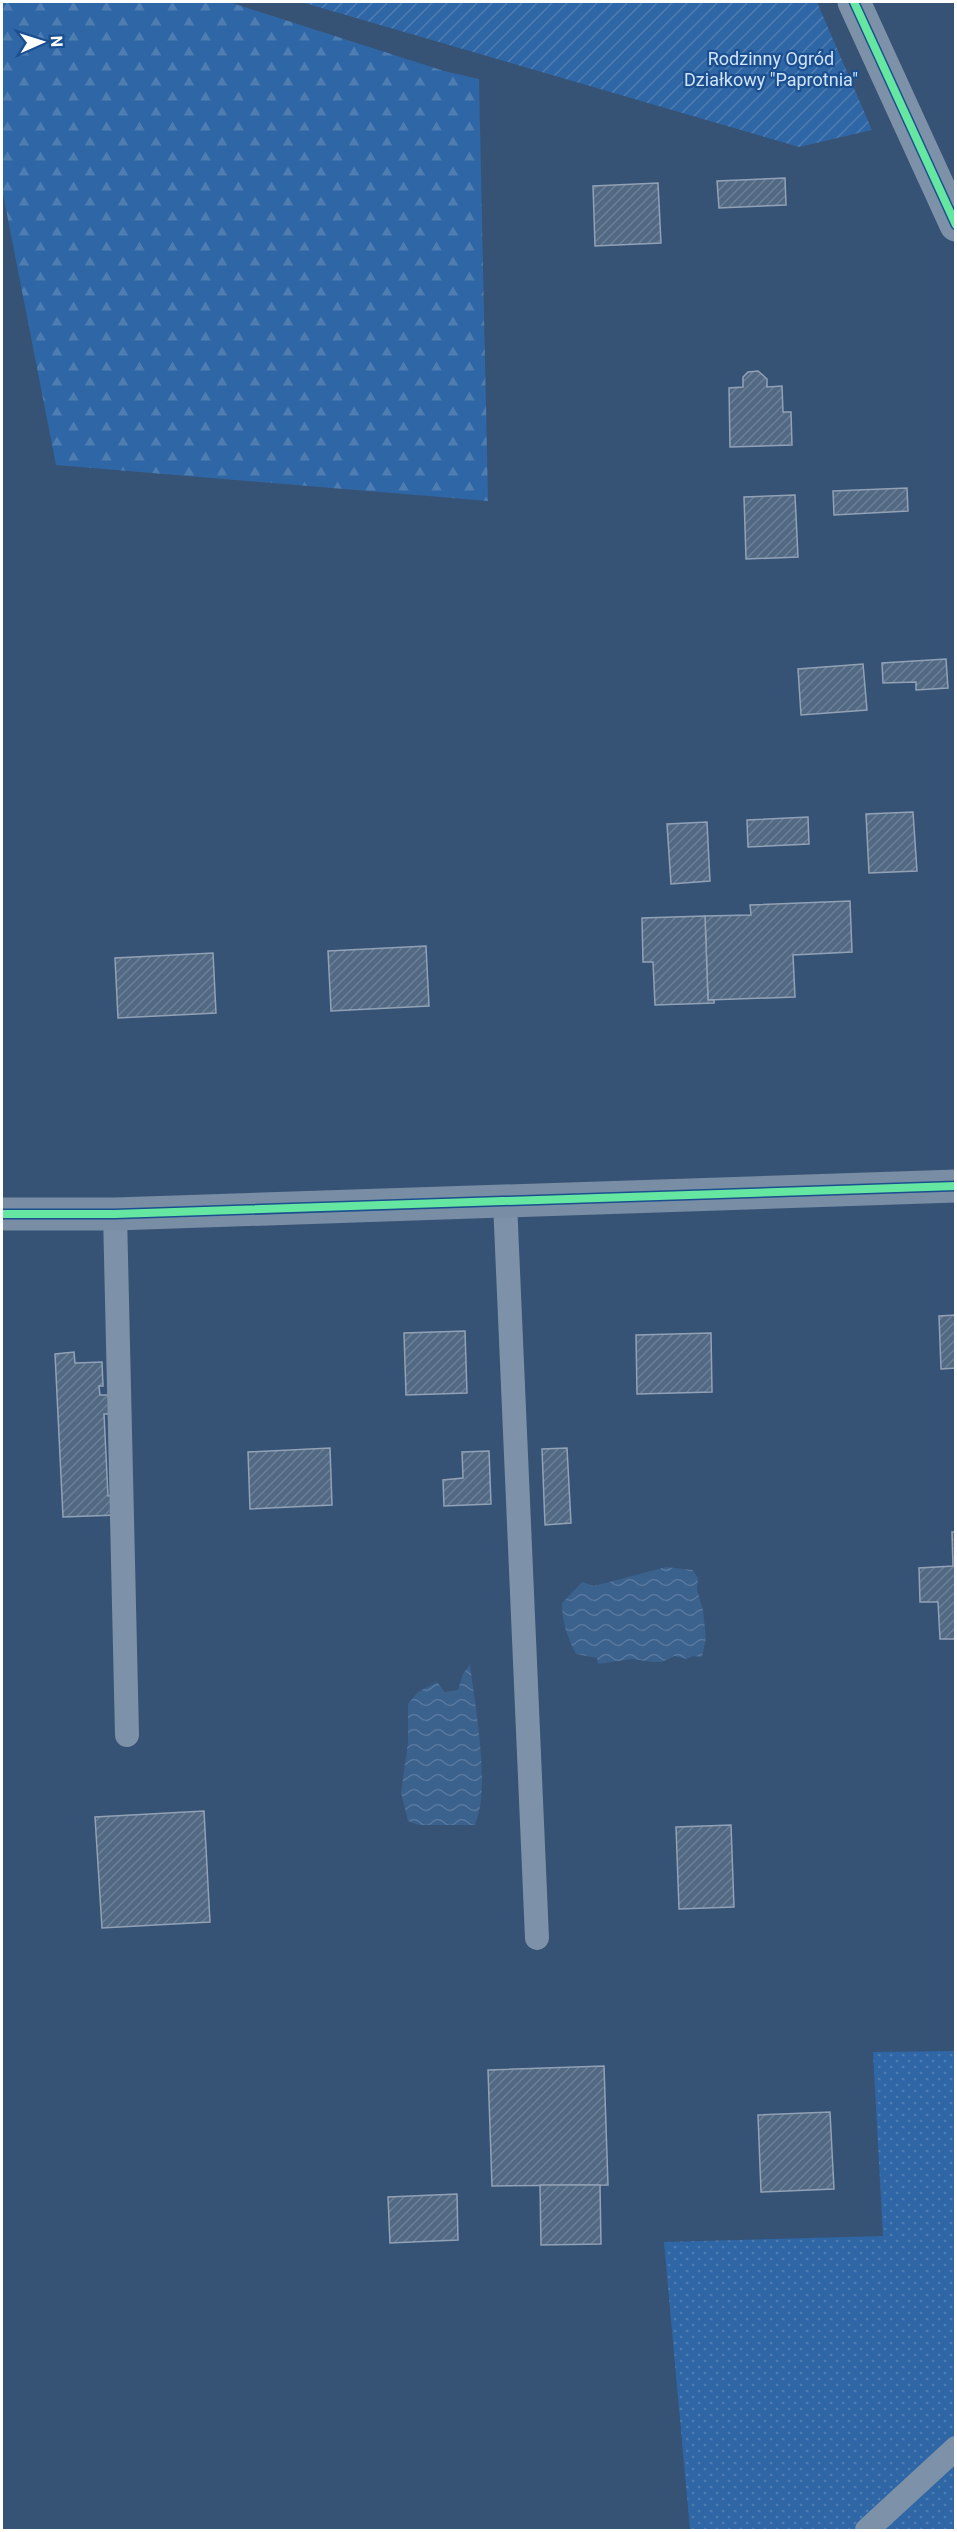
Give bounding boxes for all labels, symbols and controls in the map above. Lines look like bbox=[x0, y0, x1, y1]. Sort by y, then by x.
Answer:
north arrow bbox=[12, 12, 72, 72]
text: N bbox=[47, 35, 66, 47]
park label: Rodzinny Ogród Działkowy "Paprotnia" bbox=[684, 48, 858, 90]

